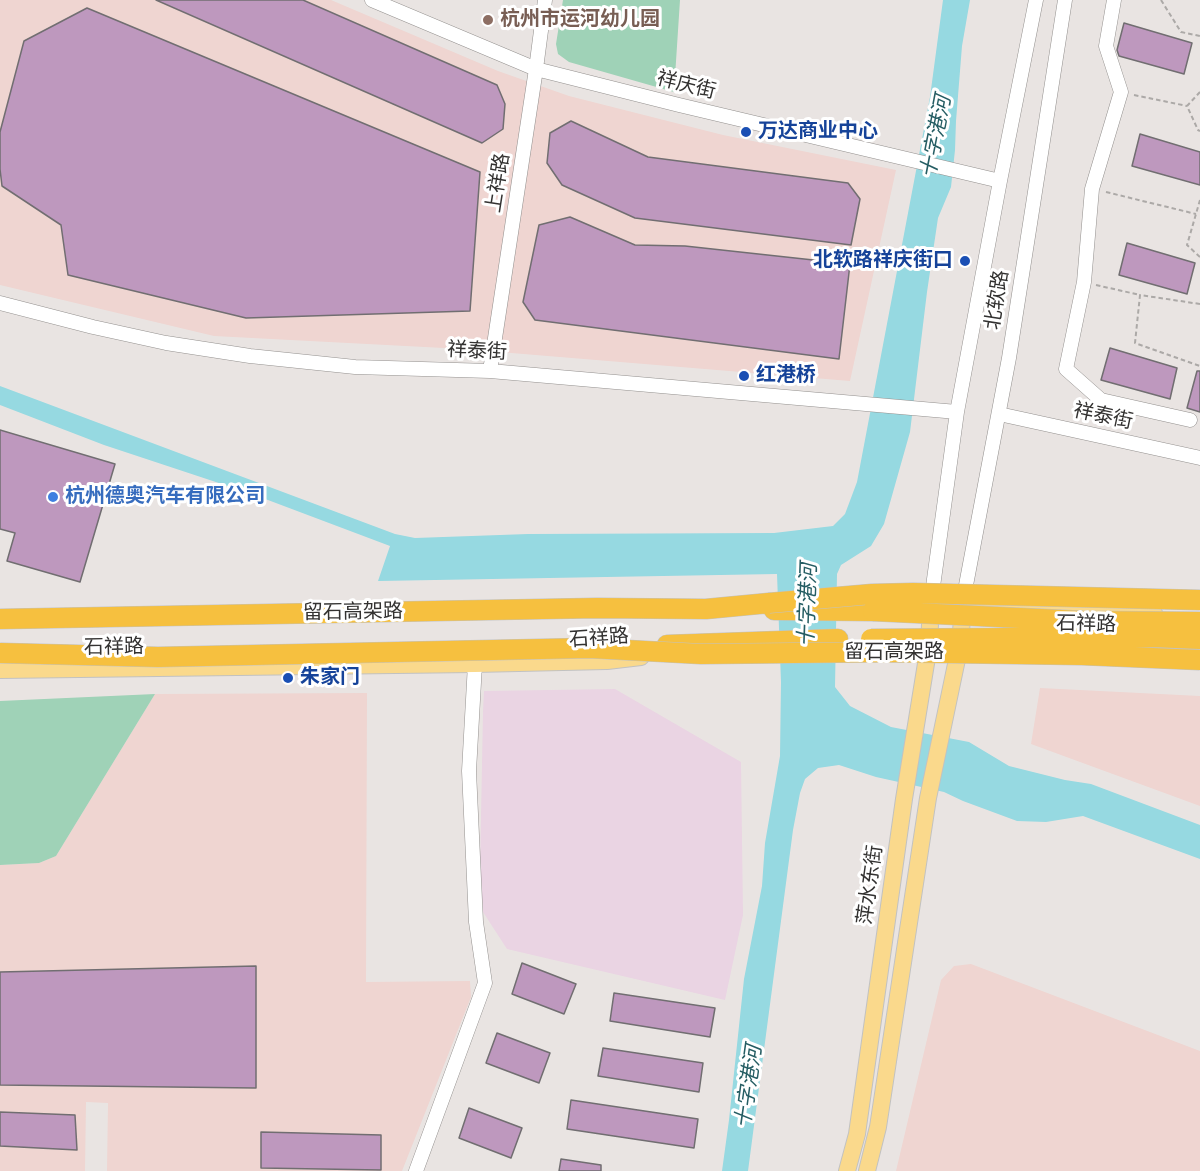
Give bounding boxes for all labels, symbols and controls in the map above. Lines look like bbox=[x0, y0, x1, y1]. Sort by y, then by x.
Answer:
place label: 杭州市运河幼儿园 bbox=[500, 8, 660, 32]
marker: 杭州市运河幼儿园 bbox=[481, 13, 495, 27]
street label: 祥庆街 bbox=[654, 67, 718, 105]
water label: 十字港河 bbox=[917, 93, 957, 181]
place label: 万达商业中心 bbox=[758, 120, 878, 144]
marker: 万达商业中心 bbox=[739, 125, 753, 139]
street label: 上祥路 bbox=[482, 151, 516, 215]
place label: 北软路祥庆街口 bbox=[813, 249, 953, 273]
marker: 北软路祥庆街口 bbox=[958, 254, 972, 268]
street label: 北软路 bbox=[981, 268, 1015, 332]
street label: 祥泰街 bbox=[446, 338, 508, 366]
place label: 红港桥 bbox=[756, 364, 816, 388]
marker: 红港桥 bbox=[737, 369, 751, 383]
street label: 祥泰街 bbox=[1071, 399, 1135, 435]
place label: 杭州德奥汽车有限公司 bbox=[65, 485, 265, 509]
marker: 杭州德奥汽车有限公司 bbox=[46, 490, 60, 504]
water label: 十字港河 bbox=[795, 563, 823, 647]
street label: 留石高架路 bbox=[303, 600, 403, 626]
street label: 石祥路 bbox=[1056, 612, 1116, 638]
street label: 石祥路 bbox=[568, 625, 630, 653]
street label: 石祥路 bbox=[84, 635, 144, 661]
street label: 留石高架路 bbox=[844, 641, 944, 665]
place label: 朱家门 bbox=[300, 666, 360, 690]
marker: 朱家门 bbox=[281, 671, 295, 685]
street label: 萍水东街 bbox=[854, 844, 888, 926]
water label: 十字港河 bbox=[732, 1044, 768, 1130]

